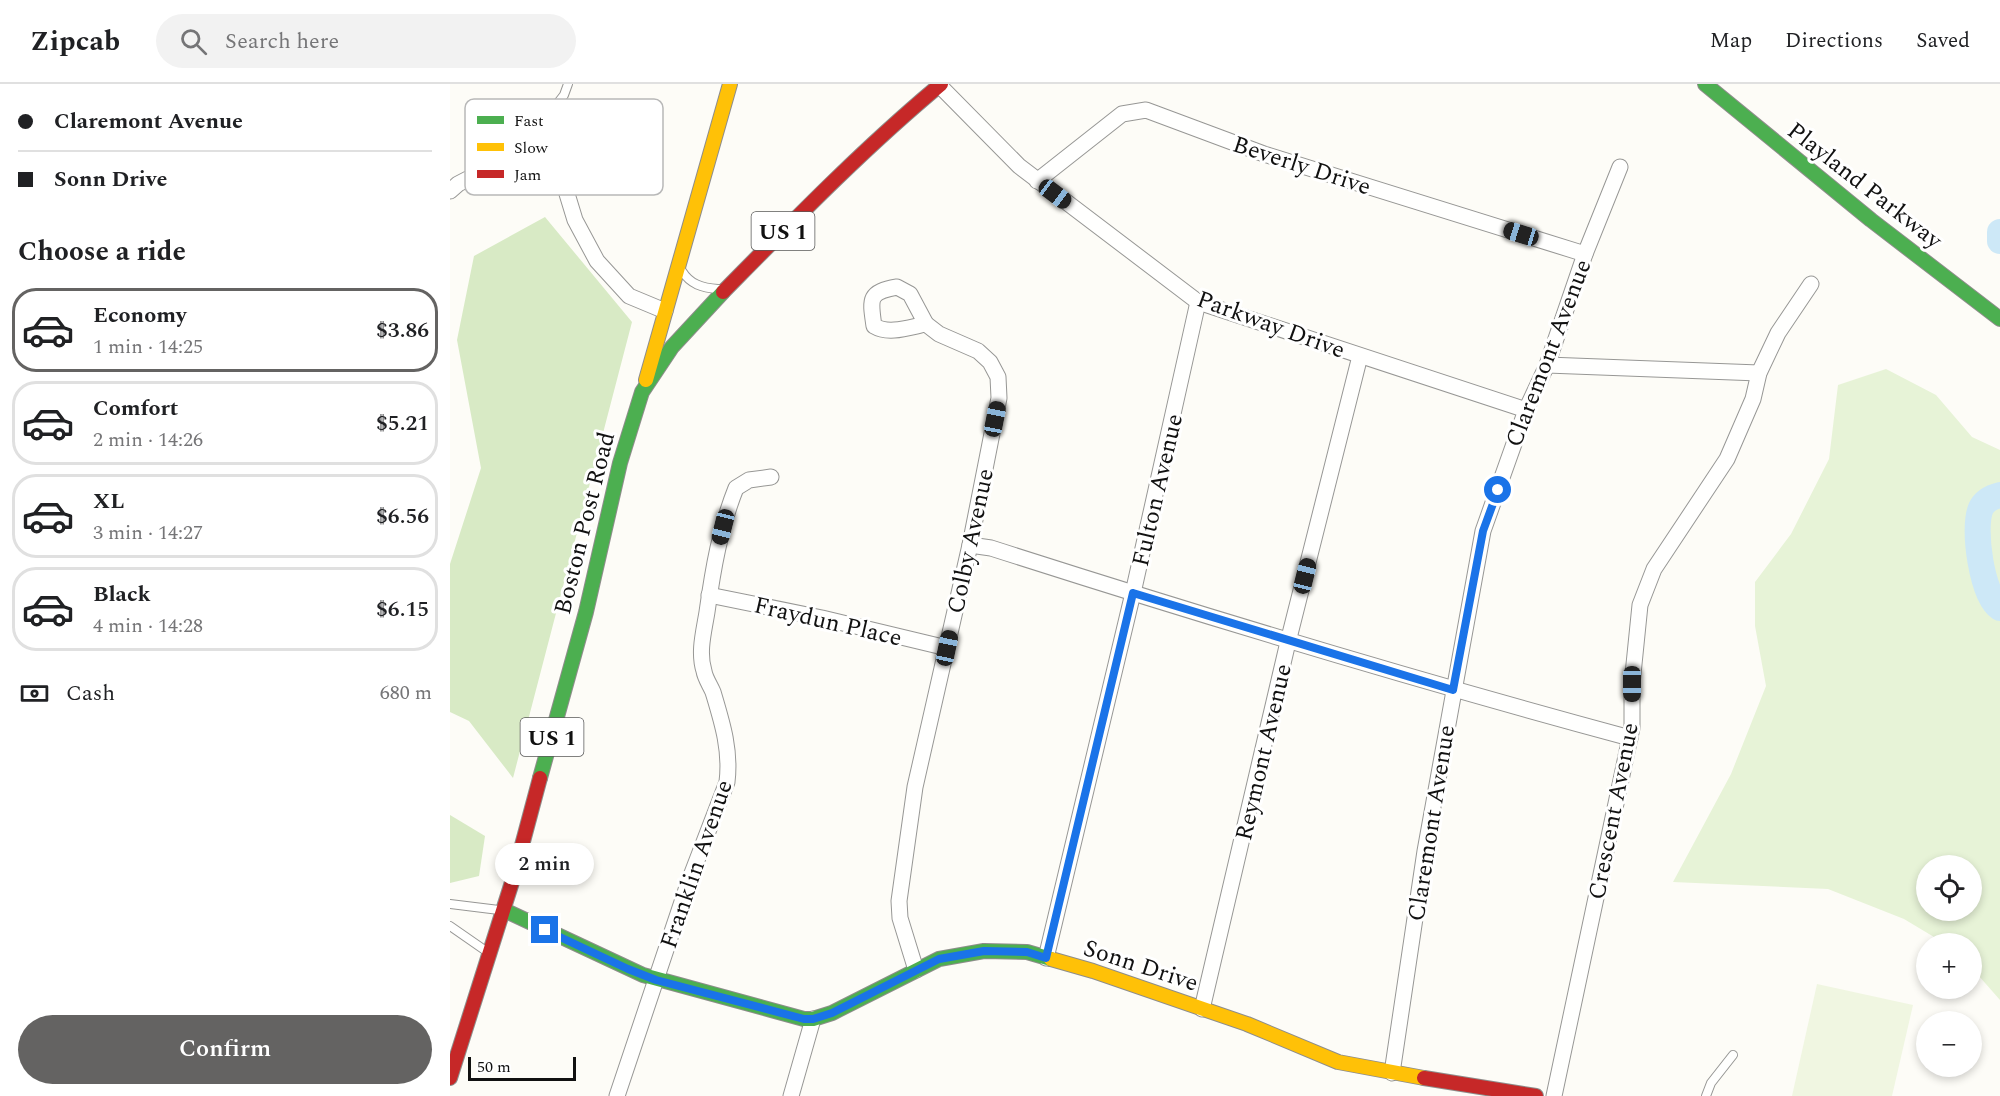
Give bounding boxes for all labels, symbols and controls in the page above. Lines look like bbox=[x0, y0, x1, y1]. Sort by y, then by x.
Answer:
search box bbox=[156, 14, 576, 68]
text: Zipcab bbox=[30, 20, 120, 63]
icon: search bbox=[177, 25, 210, 58]
text: Search here bbox=[225, 25, 339, 58]
text: Map bbox=[1710, 25, 1752, 57]
text: Directions bbox=[1785, 25, 1883, 57]
text: Saved bbox=[1916, 25, 1970, 57]
legend bbox=[465, 99, 663, 195]
text: Claremont Avenue bbox=[54, 105, 243, 138]
text: Fast bbox=[514, 109, 544, 133]
street label: Playland Parkway bbox=[1779, 114, 1951, 259]
street label: Beverly Drive bbox=[1228, 127, 1376, 205]
text: Slow bbox=[514, 136, 549, 160]
text: Sonn Drive bbox=[54, 163, 167, 196]
text: Jam bbox=[514, 163, 542, 187]
car bbox=[1035, 176, 1075, 212]
road number: US 1 bbox=[752, 212, 814, 250]
car bbox=[1501, 220, 1541, 248]
text: Choose a ride bbox=[18, 231, 186, 273]
street label: Claremont Avenue bbox=[1497, 254, 1601, 453]
street label: Parkway Drive bbox=[1191, 281, 1350, 368]
text: Economy bbox=[93, 299, 186, 332]
icon: car bbox=[21, 303, 75, 357]
text: $3.86 bbox=[376, 314, 429, 347]
text: 1 min · 14:25 bbox=[93, 332, 203, 362]
text: Comfort bbox=[93, 392, 178, 425]
icon: car bbox=[21, 396, 75, 450]
car bbox=[983, 400, 1007, 438]
text: $5.21 bbox=[376, 407, 429, 440]
street label: Fulton Avenue bbox=[1123, 410, 1193, 570]
text: 2 min · 14:26 bbox=[93, 425, 203, 455]
street label: Boston Post Road bbox=[545, 428, 625, 618]
street label: Colby Avenue bbox=[938, 465, 1004, 617]
route start bbox=[1484, 476, 1511, 503]
text: XL bbox=[93, 485, 124, 518]
icon: car bbox=[21, 489, 75, 543]
text: $6.56 bbox=[376, 500, 429, 533]
car bbox=[710, 507, 736, 547]
text: 3 min · 14:27 bbox=[93, 518, 203, 548]
car bbox=[1292, 556, 1318, 596]
text: Black bbox=[93, 578, 151, 611]
icon: car bbox=[21, 582, 75, 636]
street label: Fraydun Place bbox=[750, 587, 905, 656]
text: $6.15 bbox=[376, 593, 429, 626]
text: 4 min · 14:28 bbox=[93, 611, 203, 641]
car bbox=[934, 629, 960, 667]
street label: Reymont Avenue bbox=[1226, 660, 1302, 844]
car bbox=[1623, 666, 1641, 702]
icon: cash bbox=[18, 677, 51, 710]
text: Cash bbox=[66, 677, 115, 710]
text: 680 m bbox=[380, 678, 432, 708]
road number: US 1 bbox=[520, 718, 584, 756]
street label: Crescent Avenue bbox=[1579, 720, 1649, 903]
street label: Claremont Avenue bbox=[1399, 722, 1465, 924]
street label: Franklin Avenue bbox=[651, 775, 743, 954]
callout: 2 min bbox=[496, 843, 594, 885]
text: 2 min bbox=[519, 849, 570, 879]
map controls bbox=[1916, 855, 1982, 1077]
button: locate bbox=[1916, 855, 1982, 921]
route end bbox=[531, 916, 558, 943]
street label: Sonn Drive bbox=[1079, 930, 1203, 1001]
button: + bbox=[1916, 933, 1982, 999]
button: − bbox=[1916, 1011, 1982, 1077]
button: Confirm bbox=[18, 1015, 432, 1084]
scale bar bbox=[468, 1054, 576, 1082]
text: 50 m bbox=[477, 1055, 511, 1079]

